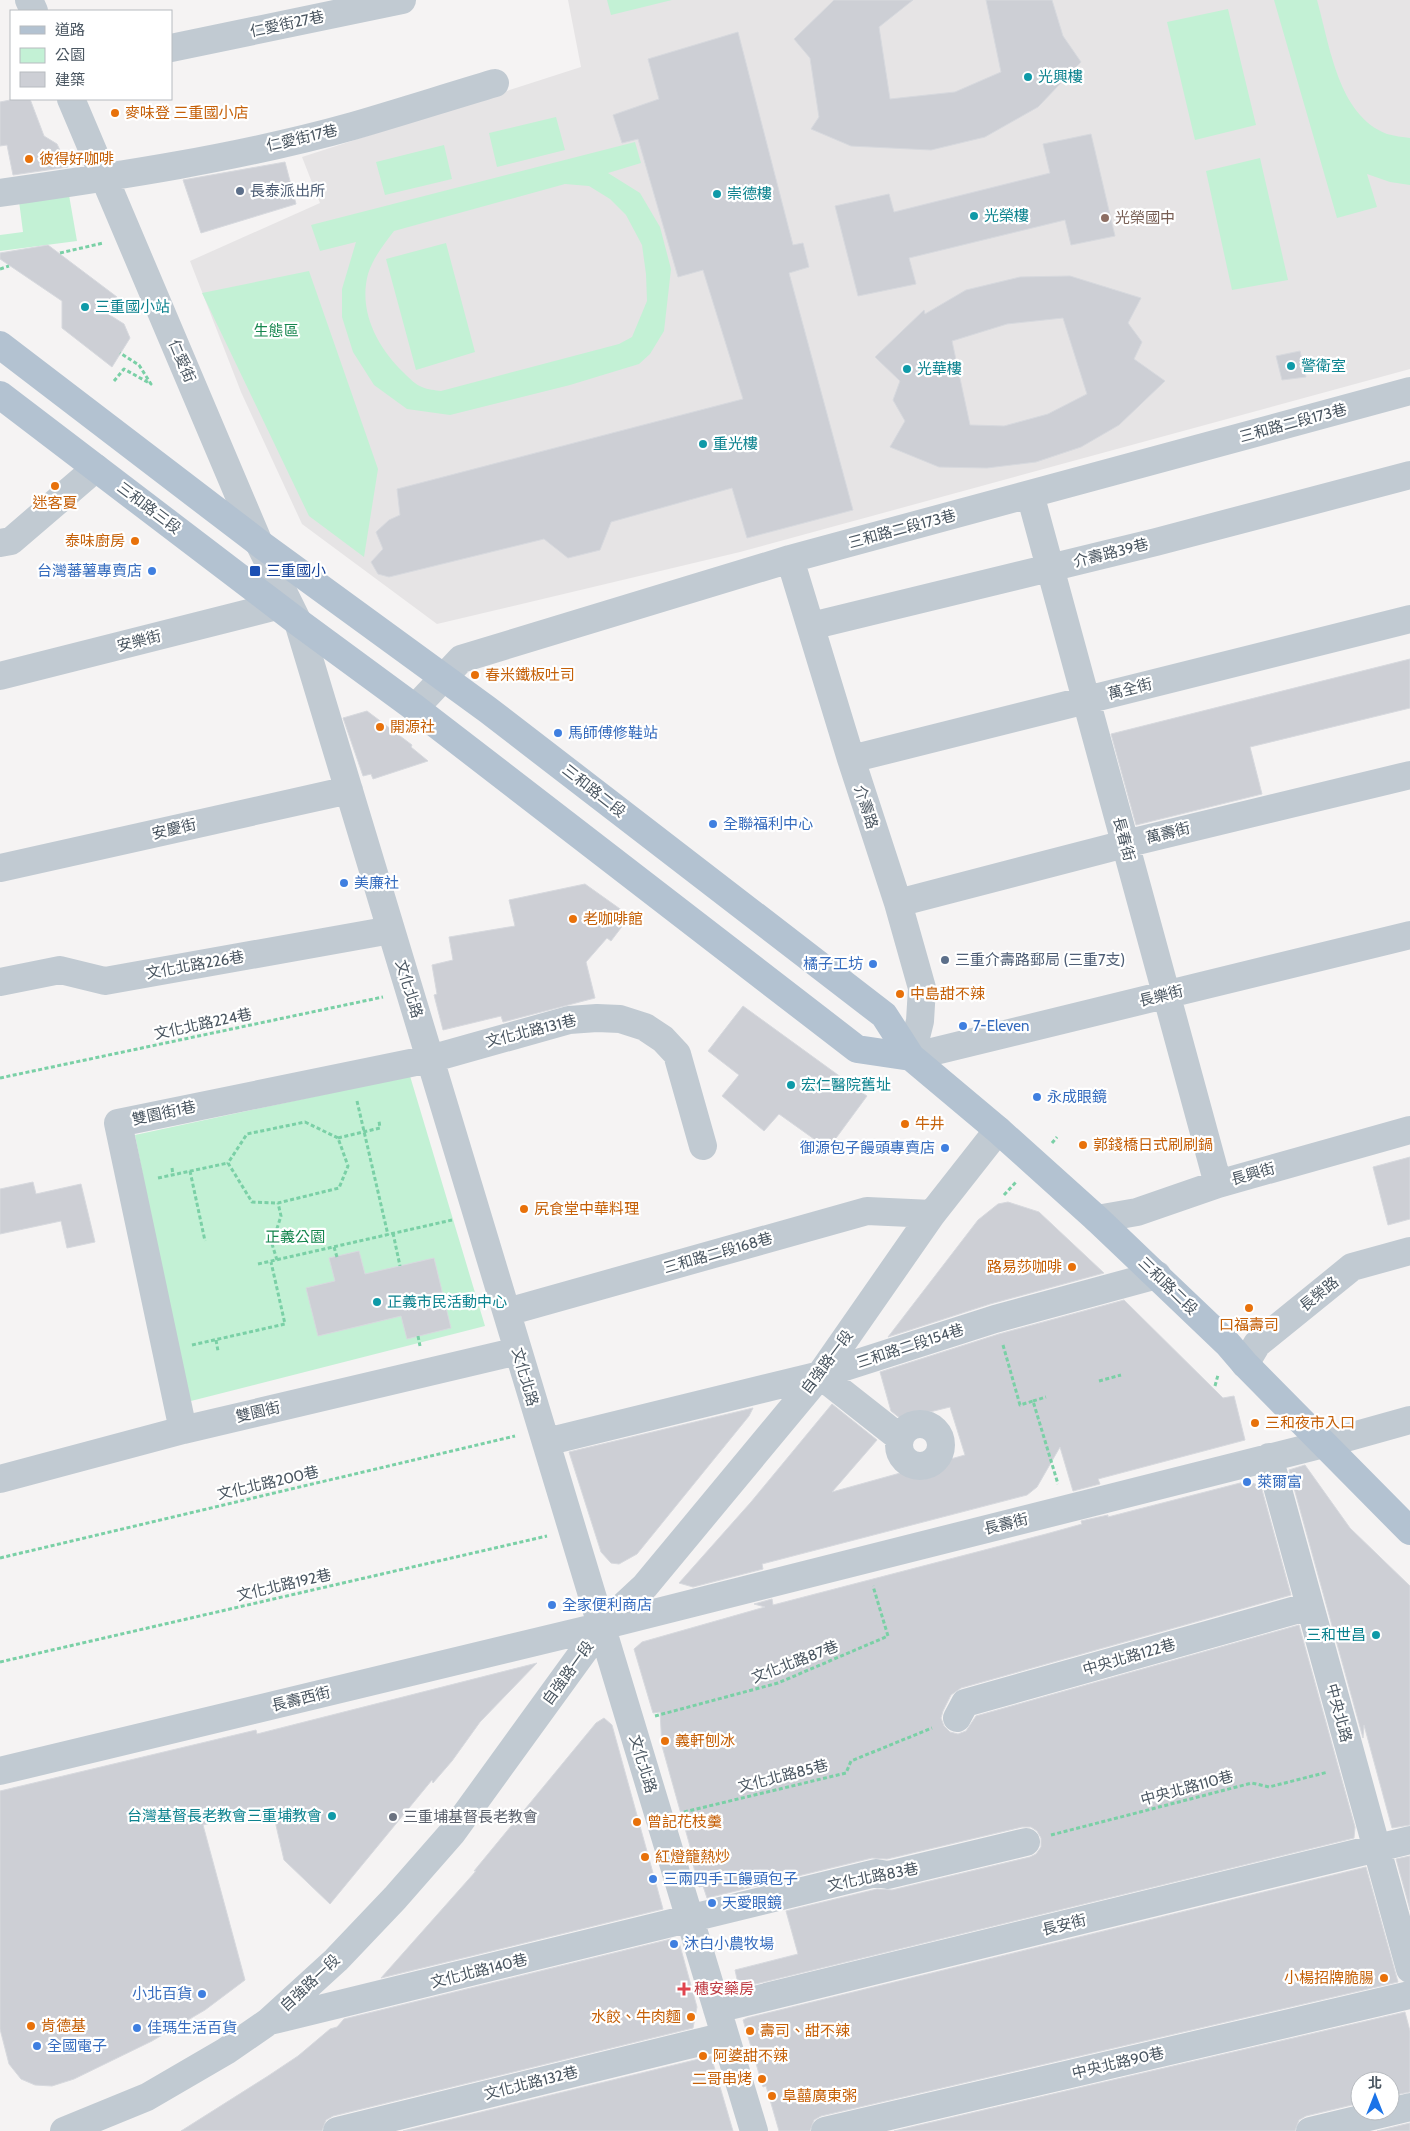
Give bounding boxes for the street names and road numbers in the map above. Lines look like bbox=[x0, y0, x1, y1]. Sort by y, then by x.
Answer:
street label: 仁愛街27巷 bbox=[248, 7, 326, 41]
street label: 仁愛街17巷 bbox=[265, 121, 339, 155]
street label: 仁愛街 bbox=[165, 337, 199, 385]
street label: 三和路二段173巷 bbox=[1237, 400, 1349, 446]
street label: 三和路三段 bbox=[114, 478, 184, 538]
street label: 三和路二段173巷 bbox=[846, 506, 958, 552]
street label: 介壽路39巷 bbox=[1072, 535, 1150, 571]
street label: 安樂街 bbox=[115, 627, 163, 655]
street label: 萬全街 bbox=[1106, 675, 1154, 703]
street label: 三和路二段 bbox=[559, 761, 629, 821]
street label: 介壽路 bbox=[850, 783, 882, 831]
street label: 安慶街 bbox=[150, 815, 198, 843]
street label: 長春街 bbox=[1109, 815, 1139, 863]
street label: 萬壽街 bbox=[1144, 819, 1192, 847]
street label: 文化北路226巷 bbox=[145, 948, 245, 982]
street label: 文化北路 bbox=[392, 958, 426, 1020]
street label: 長樂街 bbox=[1137, 982, 1185, 1010]
street label: 文化北路224巷 bbox=[153, 1005, 253, 1043]
street label: 文化北路131巷 bbox=[484, 1011, 578, 1051]
street label: 雙園街1巷 bbox=[130, 1097, 198, 1129]
street label: 長興街 bbox=[1229, 1159, 1277, 1189]
street label: 三和路二段168巷 bbox=[661, 1229, 775, 1277]
street label: 三和路二段 bbox=[1135, 1253, 1201, 1319]
street label: 長榮路 bbox=[1296, 1273, 1342, 1315]
street label: 三和路二段154巷 bbox=[854, 1320, 966, 1372]
street label: 自強路一段 bbox=[797, 1327, 857, 1397]
street label: 文化北路 bbox=[508, 1346, 542, 1408]
street label: 雙園街 bbox=[234, 1398, 282, 1426]
street label: 文化北路200巷 bbox=[215, 1463, 321, 1503]
street label: 長壽街 bbox=[982, 1510, 1030, 1538]
street label: 文化北路192巷 bbox=[235, 1565, 333, 1605]
street label: 中央北路122巷 bbox=[1081, 1635, 1177, 1679]
street label: 自強路一段 bbox=[539, 1637, 597, 1709]
street label: 文化北路87巷 bbox=[749, 1637, 841, 1687]
street label: 中央北路 bbox=[1323, 1682, 1355, 1744]
street label: 長壽西街 bbox=[270, 1683, 332, 1715]
street label: 文化北路 bbox=[626, 1733, 660, 1795]
street label: 文化北路85巷 bbox=[736, 1756, 830, 1796]
street label: 中央北路110巷 bbox=[1139, 1767, 1235, 1809]
street label: 文化北路83巷 bbox=[826, 1859, 920, 1895]
street label: 長安街 bbox=[1040, 1911, 1088, 1939]
street label: 文化北路140巷 bbox=[429, 1950, 529, 1992]
street label: 自強路一段 bbox=[276, 1951, 344, 2015]
street label: 中央北路90巷 bbox=[1070, 2044, 1166, 2082]
street label: 文化北路132巷 bbox=[482, 2063, 580, 2103]

